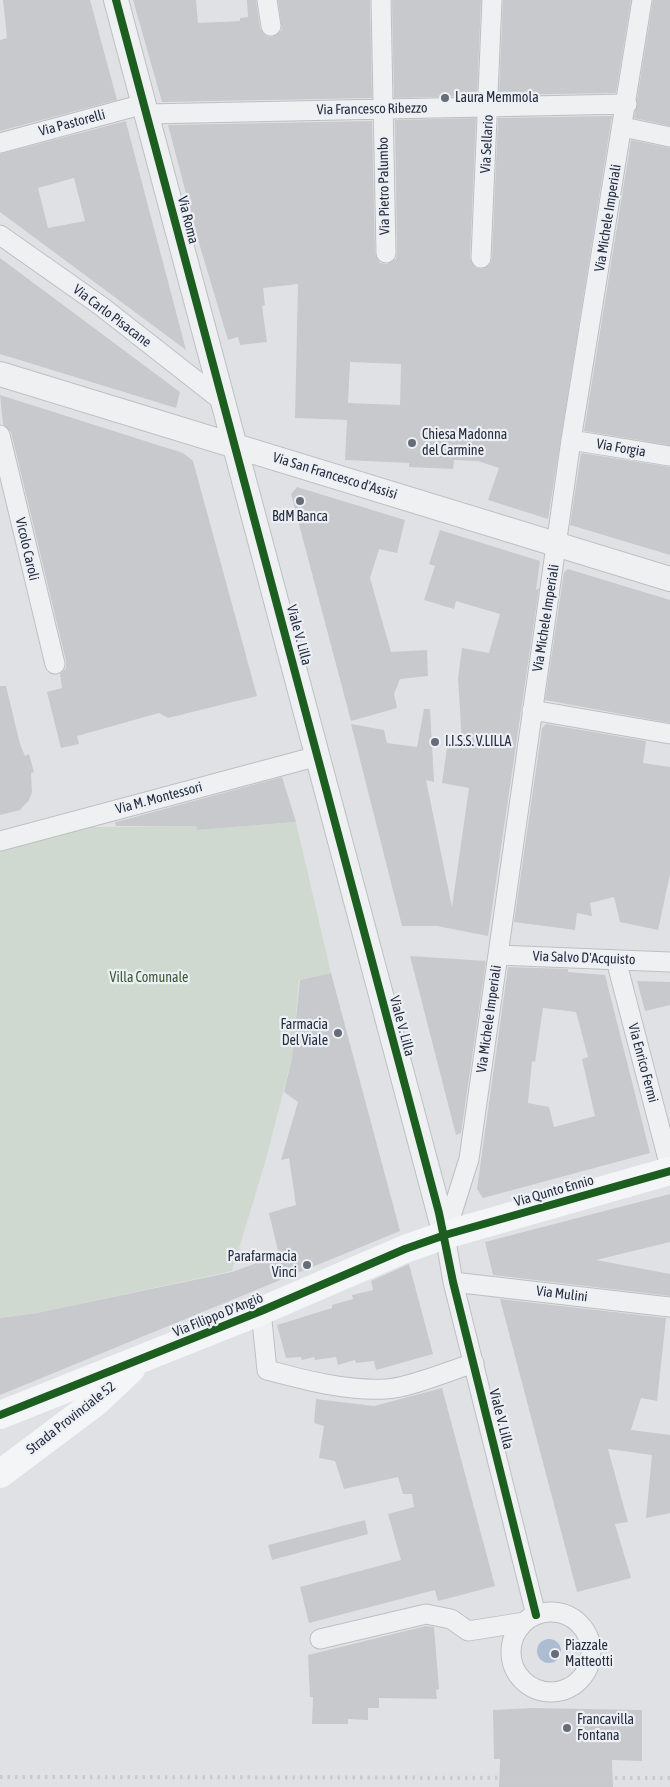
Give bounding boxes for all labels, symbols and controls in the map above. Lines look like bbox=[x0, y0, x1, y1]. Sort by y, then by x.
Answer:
place label: Laura Memmola bbox=[455, 90, 539, 106]
marker: Laura Memmola bbox=[439, 92, 451, 104]
street label: Via Francesco Ribezzo bbox=[316, 100, 428, 118]
street label: Via Pastorelli bbox=[37, 106, 107, 140]
street label: Via Sellario bbox=[477, 114, 497, 174]
street label: Via Pietro Palumbo bbox=[375, 137, 393, 235]
street label: Via Michele Imperiali bbox=[591, 163, 625, 273]
street label: Via Roma bbox=[174, 194, 202, 246]
street label: Via Carlo Pisacane bbox=[70, 281, 154, 351]
place label: Chiesa Madonna del Carmine bbox=[422, 427, 507, 460]
street label: Via Forgia bbox=[595, 435, 647, 461]
marker: Chiesa Madonna del Carmine bbox=[406, 437, 418, 449]
street label: Via San Francesco d'Assisi bbox=[271, 449, 399, 503]
marker: BdM Banca bbox=[294, 495, 306, 507]
place label: BdM Banca bbox=[272, 509, 328, 525]
street label: Vicolo Caroli bbox=[12, 516, 42, 582]
street label: Via Michele Imperiali bbox=[529, 563, 563, 673]
street label: Viale V. Lilla bbox=[283, 603, 315, 667]
place label: I.I.S.S. V.LILLA bbox=[445, 734, 511, 750]
marker: I.I.S.S. V.LILLA bbox=[429, 736, 441, 748]
street label: Via M. Montessori bbox=[114, 778, 204, 818]
street label: Via Salvo D'Acquisto bbox=[532, 948, 636, 968]
street label: Via Michele Imperiali bbox=[473, 964, 505, 1074]
park label: Villa Comunale bbox=[110, 970, 188, 986]
street label: Viale V. Lilla bbox=[386, 994, 418, 1058]
place label: Farmacia Del Viale bbox=[280, 1017, 328, 1050]
street label: Via Enrico Fermi bbox=[624, 1021, 662, 1105]
marker: Farmacia Del Viale bbox=[332, 1027, 344, 1039]
street label: Via Qunto Ennio bbox=[512, 1172, 596, 1210]
place label: Parafarmacia Vinci bbox=[228, 1249, 297, 1282]
marker: Parafarmacia Vinci bbox=[301, 1259, 313, 1271]
street label: Via Mulini bbox=[535, 1283, 589, 1305]
street label: Via Filippo D'Angiò bbox=[170, 1289, 266, 1341]
street label: Strada Provinciale 52 bbox=[23, 1378, 119, 1458]
street label: Viale V. Lilla bbox=[485, 1387, 517, 1451]
place label: Piazzale Matteotti bbox=[565, 1638, 613, 1670]
marker: Piazzale Matteotti bbox=[549, 1648, 561, 1660]
place label: Francavilla Fontana bbox=[577, 1712, 634, 1744]
marker: Francavilla Fontana bbox=[561, 1722, 573, 1734]

